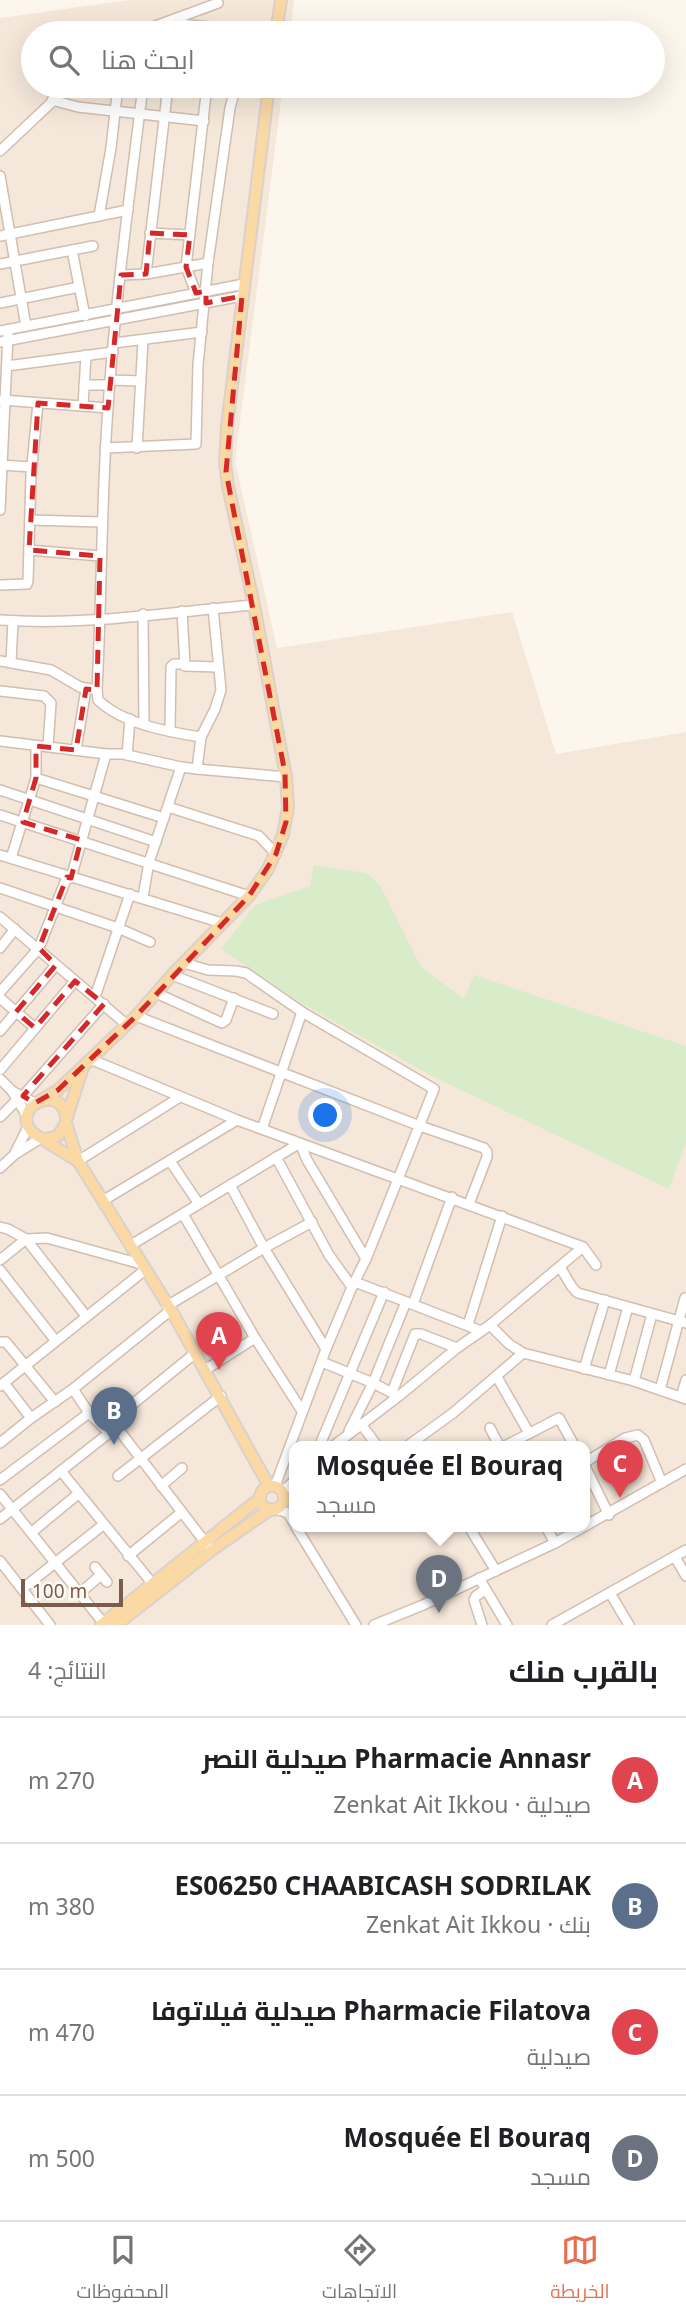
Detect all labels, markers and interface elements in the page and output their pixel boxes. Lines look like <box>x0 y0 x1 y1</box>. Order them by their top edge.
search box <box>21 21 665 98</box>
icon: search <box>45 41 83 79</box>
text: ابحث هنا <box>101 41 195 77</box>
your location <box>308 1098 342 1132</box>
pin: A <box>196 1312 242 1370</box>
pin: B <box>91 1387 137 1445</box>
pin: C <box>597 1440 643 1498</box>
popup <box>289 1441 590 1532</box>
text: Mosquée El Bouraq <box>316 1447 563 1483</box>
text: مسجد <box>316 1488 376 1520</box>
pin: D <box>416 1555 462 1613</box>
scale bar <box>21 1576 122 1608</box>
text: 100 m <box>32 1578 87 1604</box>
text: بالقرب منك <box>509 1650 658 1691</box>
text: النتائج: 4 <box>28 1654 107 1686</box>
text: Pharmacie Annasr صيدلية النصر <box>202 1740 591 1776</box>
text: 270 m <box>28 1764 95 1796</box>
text: A <box>627 1764 643 1796</box>
text: صيدلية · Zenkat Ait Ikkou <box>333 1788 591 1820</box>
text: ES06250 CHAABICASH SODRILAK <box>174 1867 591 1903</box>
text: 380 m <box>28 1890 95 1922</box>
text: B <box>627 1890 643 1922</box>
text: بنك · Zenkat Ait Ikkou <box>366 1908 591 1940</box>
text: Pharmacie Filatova صيدلية فيلاتوفا <box>151 1992 591 2028</box>
text: 470 m <box>28 2016 95 2048</box>
text: C <box>628 2016 642 2048</box>
text: صيدلية <box>527 2040 591 2072</box>
text: Mosquée El Bouraq <box>343 2119 591 2155</box>
text: 500 m <box>28 2142 95 2174</box>
text: D <box>627 2142 643 2174</box>
text: مسجد <box>530 2160 591 2192</box>
tab: المحفوظات <box>77 2231 169 2309</box>
tab: الاتجاهات <box>322 2231 397 2309</box>
tab: الخريطة <box>550 2231 610 2309</box>

